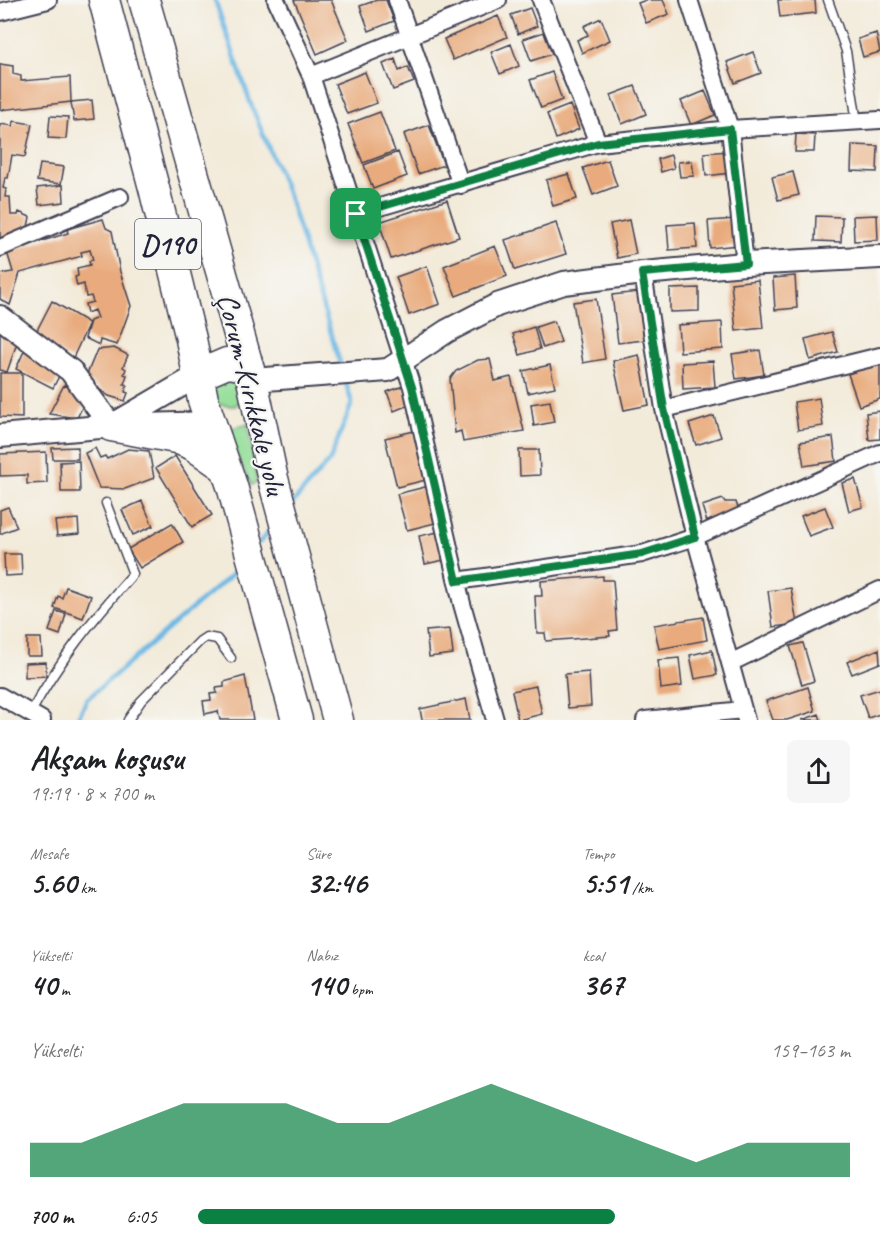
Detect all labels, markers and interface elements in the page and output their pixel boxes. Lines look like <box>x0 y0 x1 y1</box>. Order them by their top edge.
pin <box>330 188 381 239</box>
icon: arrive <box>339 197 372 230</box>
road number: D190 <box>135 219 201 269</box>
street label: Çorum-Kırıkkale yolu <box>209 289 296 500</box>
text: Akşam koşusu <box>30 737 183 779</box>
button: share <box>787 740 850 803</box>
text: 19:19 · 8 × 700 m <box>30 781 154 806</box>
text: Mesafe <box>30 844 68 864</box>
text: Süre <box>306 844 331 864</box>
text: Tempo <box>583 844 614 864</box>
text: 5.60 <box>30 864 77 902</box>
text: 32:46 <box>306 864 367 902</box>
text: 5:51 <box>583 864 628 902</box>
text: km <box>77 878 96 898</box>
text: /km <box>628 878 653 898</box>
text: Yükselti <box>30 946 71 966</box>
text: Nabız <box>306 946 338 966</box>
text: kcal <box>583 946 604 966</box>
text: 40 <box>30 966 57 1004</box>
text: 140 <box>306 966 347 1004</box>
text: 367 <box>583 966 624 1004</box>
text: m <box>57 980 70 1000</box>
text: bpm <box>347 980 373 1000</box>
text: Yükselti <box>30 1038 82 1063</box>
text: 159–163 m <box>771 1038 850 1063</box>
text: 700 m <box>30 1204 73 1229</box>
text: 6:05 <box>126 1204 157 1229</box>

